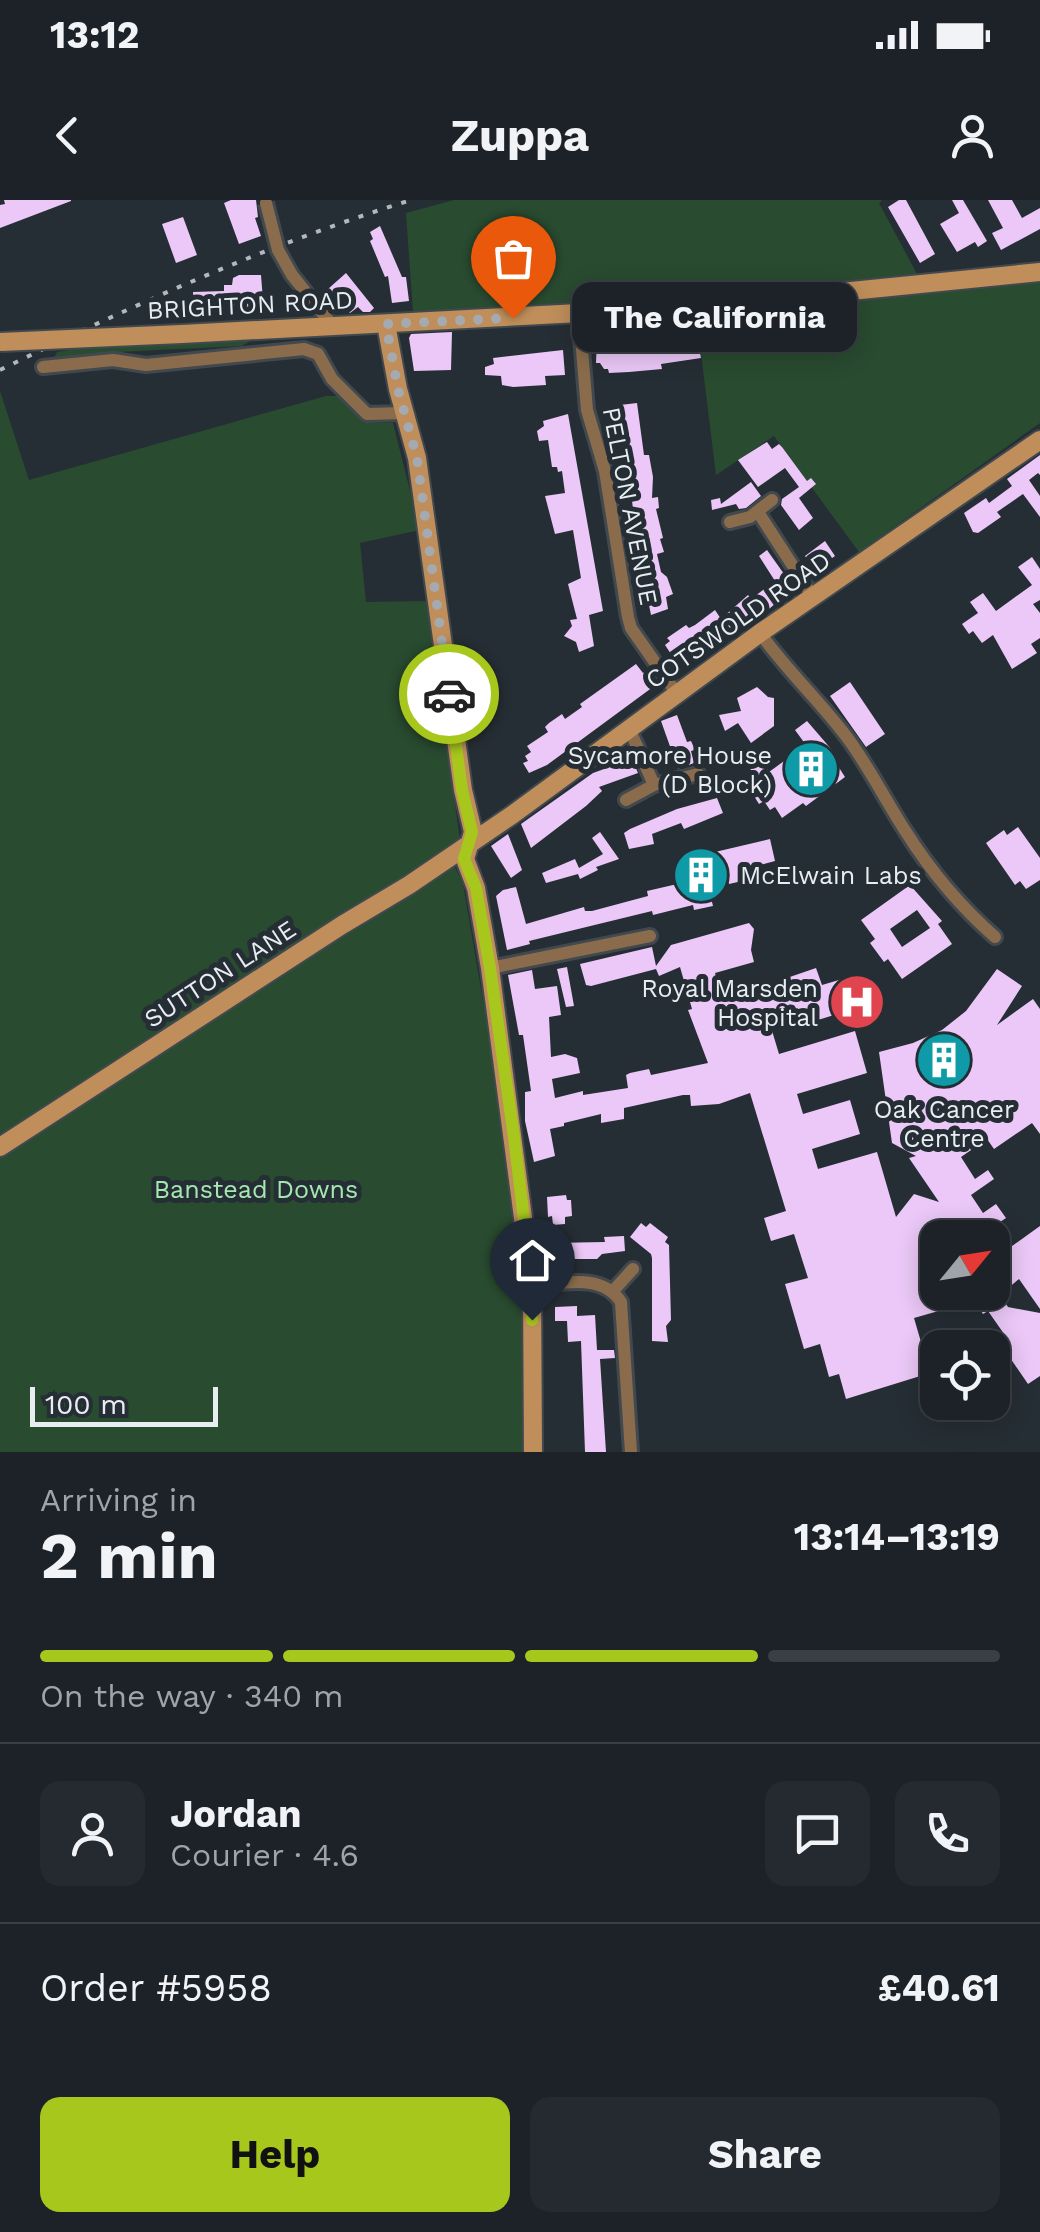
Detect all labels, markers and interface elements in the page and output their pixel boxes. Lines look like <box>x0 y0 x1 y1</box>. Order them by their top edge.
text: 13:12 <box>50 13 139 57</box>
icon: back <box>40 108 95 163</box>
icon: person <box>945 108 1000 163</box>
text: Zuppa <box>451 109 589 162</box>
pin <box>471 216 556 319</box>
icon: bag <box>486 231 541 286</box>
callout: The California <box>573 283 858 353</box>
street label: BRIGHTON ROAD <box>146 285 354 325</box>
text: The California <box>604 298 825 336</box>
street label: PELTON AVENUE <box>597 404 663 608</box>
street label: COTSWOLD ROAD <box>640 545 836 695</box>
courier <box>399 644 499 744</box>
icon: car <box>422 667 477 722</box>
building icon: Sycamore House (D Block) <box>781 739 841 799</box>
place label: Sycamore House (D Block) <box>568 741 772 799</box>
building icon: McElwain Labs <box>671 845 731 905</box>
place label: McElwain Labs <box>740 861 922 890</box>
street label: SUTTON LANE <box>139 914 301 1034</box>
hospital icon: Royal Marsden Hospital <box>827 972 887 1032</box>
place label: Royal Marsden Hospital <box>641 974 818 1032</box>
building icon: Oak Cancer Centre <box>914 1030 974 1090</box>
place label: Oak Cancer Centre <box>874 1095 1014 1153</box>
park label: Banstead Downs <box>154 1175 358 1204</box>
pin <box>490 1218 575 1321</box>
north arrow <box>920 1220 1010 1310</box>
map controls <box>920 1220 1010 1420</box>
icon: home <box>505 1233 560 1288</box>
button: locate <box>920 1330 1010 1420</box>
scale bar <box>30 1382 218 1426</box>
text: 100 m <box>45 1388 127 1421</box>
text: Arriving in <box>40 1481 197 1519</box>
text: 13:14–13:19 <box>794 1515 1000 1559</box>
text: 2 min <box>40 1518 218 1594</box>
text: On the way · 340 m <box>40 1677 344 1715</box>
button: person <box>40 1781 145 1886</box>
button: chat <box>765 1781 870 1886</box>
button: phone <box>895 1781 1000 1886</box>
text: Jordan <box>170 1792 302 1836</box>
text: Courier · 4.6 <box>170 1836 359 1874</box>
text: Order #5958 <box>40 1966 272 2010</box>
text: £40.61 <box>878 1966 1000 2010</box>
button: Help <box>40 2097 510 2212</box>
button: Share <box>530 2097 1000 2212</box>

